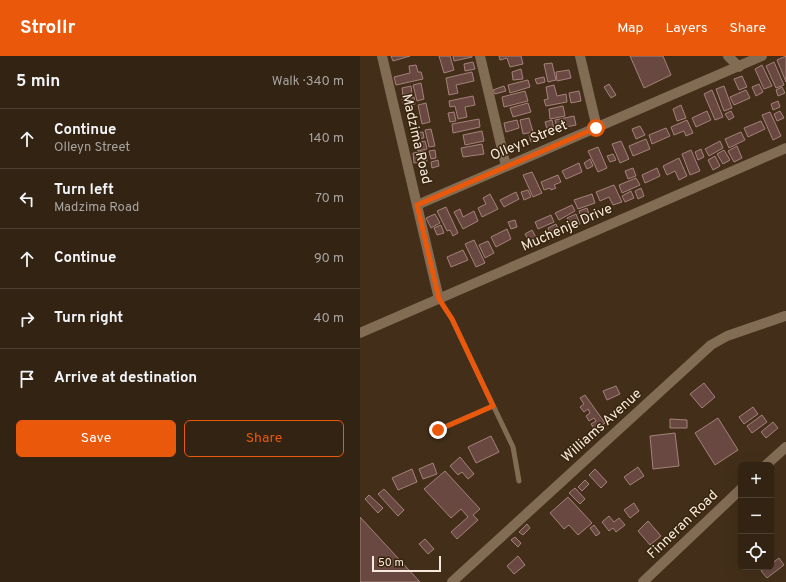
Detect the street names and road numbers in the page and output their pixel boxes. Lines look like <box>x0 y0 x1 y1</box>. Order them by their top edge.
street label: Madzima Road <box>397 92 435 186</box>
street label: Olleyn Street <box>488 117 570 165</box>
street label: Muchenje Drive <box>519 200 615 256</box>
street label: Williams Avenue <box>559 386 645 466</box>
street label: Finneran Road <box>644 487 722 563</box>

